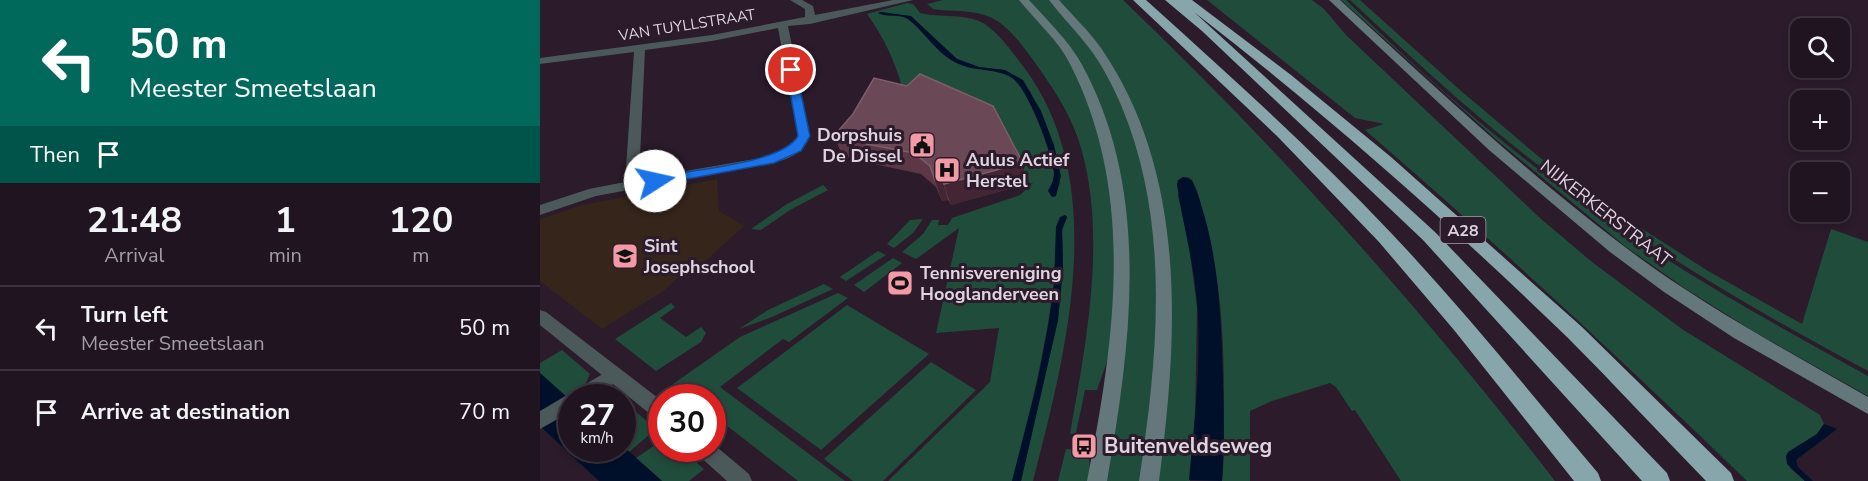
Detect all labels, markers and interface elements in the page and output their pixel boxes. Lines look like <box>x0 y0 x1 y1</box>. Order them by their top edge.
street label: VAN TUYLLSTRAAT <box>616 4 757 46</box>
text: 50 m <box>129 16 228 73</box>
map controls <box>1790 18 1850 222</box>
button: search <box>1790 18 1850 78</box>
icon: left <box>30 24 108 102</box>
pin <box>765 44 816 95</box>
icon: arrive <box>774 53 807 86</box>
text: Meester Smeetslaan <box>129 70 377 107</box>
button: + <box>1790 90 1850 150</box>
place label: Dorpshuis De Dissel <box>817 123 902 168</box>
public building icon: Dorpshuis De Dissel <box>907 130 937 160</box>
icon: arrive <box>92 138 125 171</box>
text: Then <box>30 140 80 170</box>
place label: Aulus Actief Herstel <box>966 148 1070 193</box>
position arrow <box>623 149 687 213</box>
street label: NIJKERKERSTRAAT <box>1535 154 1677 272</box>
hospital icon: Aulus Actief Herstel <box>932 155 962 185</box>
button: − <box>1790 162 1850 222</box>
text: 21:48 <box>87 196 182 245</box>
text: 1 <box>274 196 296 245</box>
text: 120 <box>388 196 453 245</box>
road number: A28 <box>1440 217 1486 243</box>
place label: Sint Josephschool <box>643 234 755 279</box>
school or university icon: Sint Josephschool <box>610 241 640 271</box>
text: Arrival <box>104 242 164 269</box>
text: min <box>269 242 302 269</box>
text: m <box>412 242 429 269</box>
place label: Tennisvereniging Hooglanderveen <box>920 261 1062 306</box>
sports icon: Tennisvereniging Hooglanderveen <box>885 268 915 298</box>
text: Turn left <box>81 300 168 330</box>
icon: left <box>30 312 63 345</box>
text: 50 m <box>459 313 510 343</box>
text: Meester Smeetslaan <box>81 330 265 357</box>
speed limit sign: 30 <box>648 384 726 462</box>
text: 27 <box>579 395 615 436</box>
icon: arrive <box>30 396 63 429</box>
text: Arrive at destination <box>81 397 290 427</box>
text: 70 m <box>459 397 510 427</box>
text: km/h <box>580 428 614 448</box>
bus stop icon: Buitenveldseweg <box>1069 431 1099 461</box>
place label: Buitenveldseweg <box>1104 432 1272 460</box>

